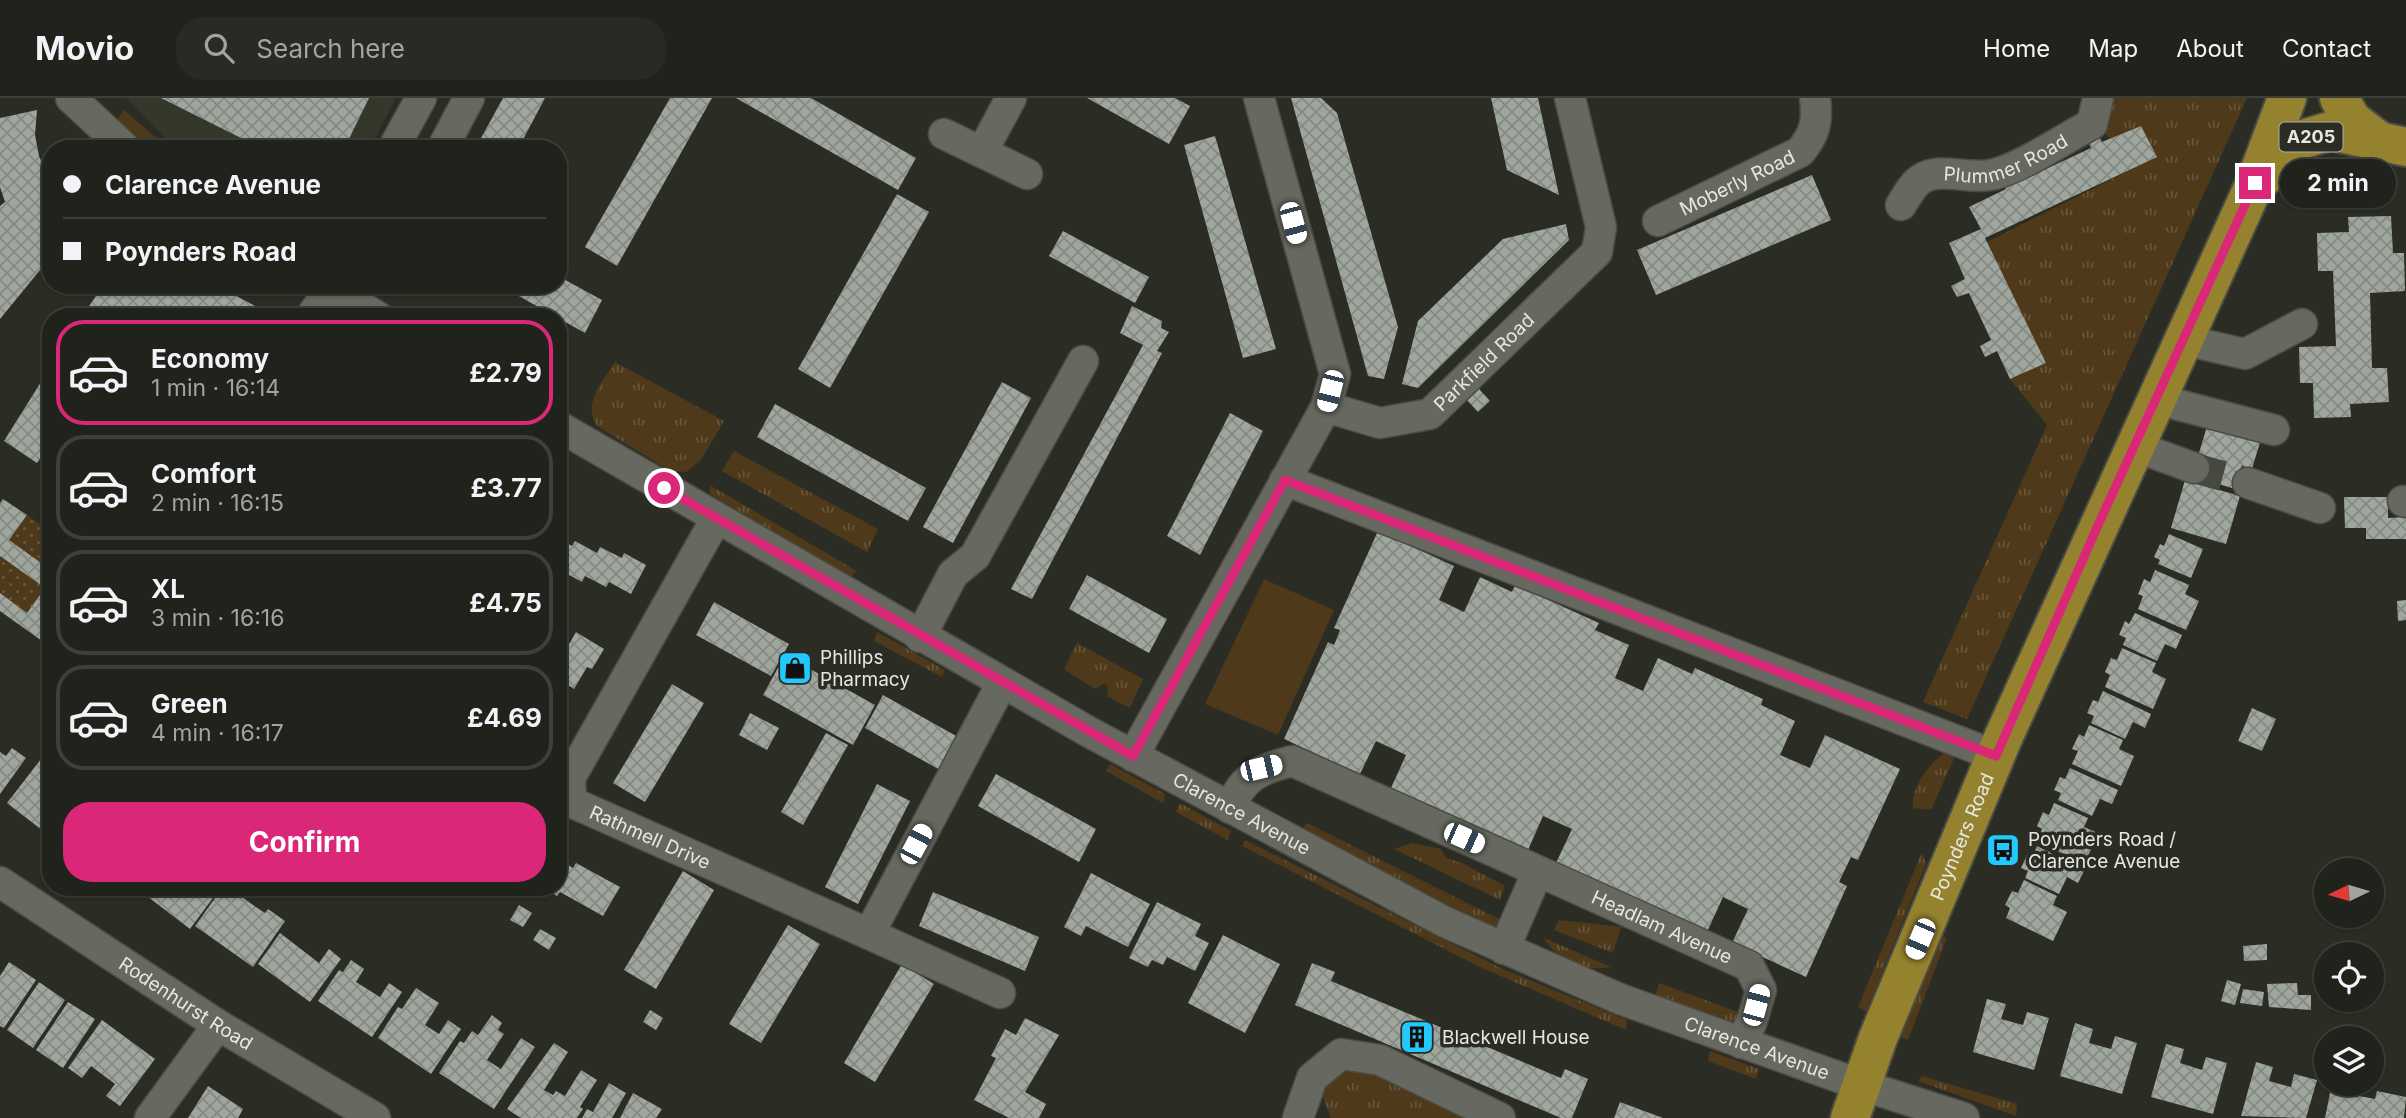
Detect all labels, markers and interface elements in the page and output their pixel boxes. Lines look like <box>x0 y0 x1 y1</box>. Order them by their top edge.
search box <box>176 17 666 80</box>
text: Movio <box>35 28 134 68</box>
icon: search <box>200 29 238 67</box>
text: Search here <box>256 33 405 64</box>
text: Home <box>1983 34 2050 63</box>
text: Map <box>2088 34 2138 63</box>
text: About <box>2176 34 2244 63</box>
text: Contact <box>2282 34 2371 63</box>
road number: A205 <box>2280 122 2342 152</box>
street label: Plummer Road <box>1943 129 2072 188</box>
street label: Moberly Road <box>1676 145 1799 221</box>
callout: 2 min <box>2280 158 2395 208</box>
route end <box>2239 167 2271 199</box>
text: Clarence Avenue <box>105 169 321 200</box>
text: 2 min <box>2307 169 2369 197</box>
car <box>1278 200 1309 246</box>
text: Poynders Road <box>105 236 297 267</box>
street label: Parkfield Road <box>1429 308 1539 416</box>
icon: car <box>67 341 130 404</box>
text: Economy <box>151 343 269 374</box>
text: £2.79 <box>469 357 542 388</box>
car <box>1315 368 1346 414</box>
text: 1 min · 16:14 <box>151 374 280 402</box>
icon: car <box>67 456 130 519</box>
text: Comfort <box>151 458 256 489</box>
text: £3.77 <box>470 472 542 503</box>
route start <box>648 472 680 504</box>
text: 2 min · 16:15 <box>151 489 284 517</box>
icon: car <box>67 571 130 634</box>
text: XL <box>151 573 185 604</box>
text: £4.75 <box>469 587 542 618</box>
text: 3 min · 16:16 <box>151 604 284 632</box>
place label: Phillips Pharmacy <box>820 646 910 691</box>
shop icon: Phillips Pharmacy <box>776 649 814 687</box>
icon: car <box>67 686 130 749</box>
text: Green <box>151 688 228 719</box>
text: £4.69 <box>467 702 542 733</box>
text: 4 min · 16:17 <box>151 719 284 747</box>
car <box>1239 753 1284 783</box>
street label: Clarence Avenue <box>1169 768 1314 860</box>
street label: Poynders Road <box>1926 770 1999 904</box>
street label: Rathmell Drive <box>586 801 714 874</box>
button: Confirm <box>63 802 546 882</box>
car <box>1441 820 1488 856</box>
car <box>897 821 936 867</box>
place label: Poynders Road / Clarence Avenue <box>2028 828 2180 873</box>
bus stop icon: Poynders Road / Clarence Avenue <box>1984 831 2022 869</box>
north arrow <box>2314 858 2384 928</box>
map controls <box>2314 858 2384 1096</box>
street label: Headlam Avenue <box>1588 886 1736 969</box>
car <box>1903 916 1938 962</box>
button: locate <box>2314 942 2384 1012</box>
street label: Rodenhurst Road <box>114 952 257 1055</box>
car <box>1741 982 1772 1028</box>
street label: Clarence Avenue <box>1681 1012 1832 1085</box>
building icon: Blackwell House <box>1398 1018 1436 1056</box>
place label: Blackwell House <box>1442 1026 1590 1049</box>
button: layers <box>2314 1026 2384 1096</box>

